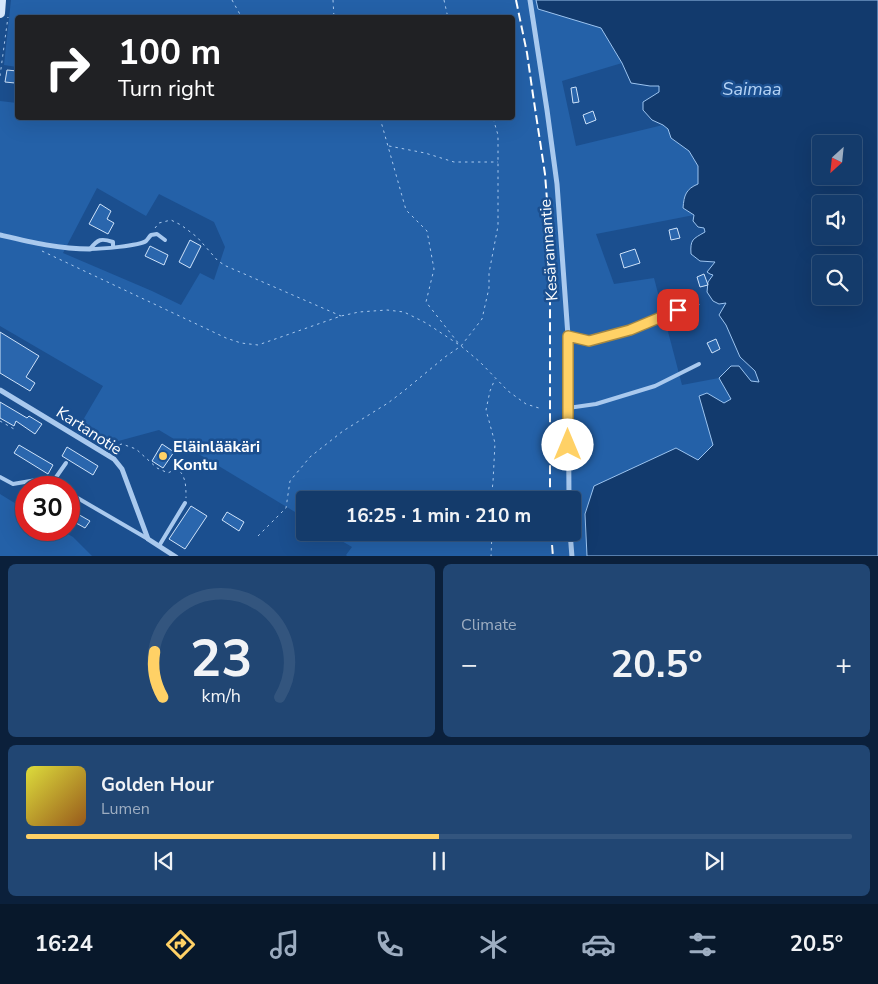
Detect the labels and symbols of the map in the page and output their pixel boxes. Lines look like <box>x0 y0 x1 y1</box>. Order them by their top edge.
water label: Saimaa <box>722 77 782 101</box>
north arrow <box>812 135 862 185</box>
street label: Kesärannantie <box>534 198 564 302</box>
pin <box>657 289 699 331</box>
street label: Kartanotie <box>52 401 126 461</box>
position arrow <box>541 418 593 470</box>
place label: Eläinlääkäri Kontu <box>173 436 260 476</box>
marker: Eläinlääkäri Kontu <box>157 450 169 462</box>
speed limit sign: 30 <box>15 476 80 541</box>

